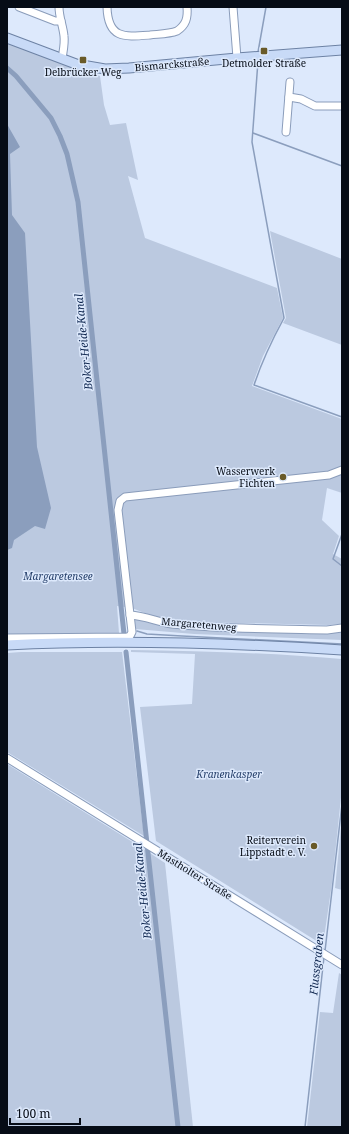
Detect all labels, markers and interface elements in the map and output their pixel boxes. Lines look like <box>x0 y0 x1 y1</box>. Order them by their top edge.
marker: Detmolder Straße <box>259 46 269 56</box>
street label: Bismarckstraße <box>134 54 210 74</box>
marker: Delbrücker Weg <box>78 55 88 65</box>
place label: Detmolder Straße <box>222 56 306 70</box>
place label: Delbrücker Weg <box>45 65 122 79</box>
water label: Boker-Heide-Kanal <box>70 293 96 392</box>
place label: Wasserwerk Fichten <box>216 464 276 490</box>
marker: Wasserwerk Fichten <box>278 472 288 482</box>
park label: Margaretensee <box>22 569 93 583</box>
street label: Margaretenweg <box>161 614 238 634</box>
park label: Kranenkasper <box>195 767 262 781</box>
place label: Reiterverein Lippstadt e. V. <box>240 833 307 859</box>
marker: Reiterverein Lippstadt e. V. <box>309 841 319 851</box>
water label: Boker-Heide-Kanal <box>129 842 155 941</box>
street label: Mastholter Straße <box>155 845 235 903</box>
water label: Flussgraben <box>305 932 327 997</box>
scale bar <box>10 1100 80 1126</box>
text: 100 m <box>16 1105 51 1122</box>

